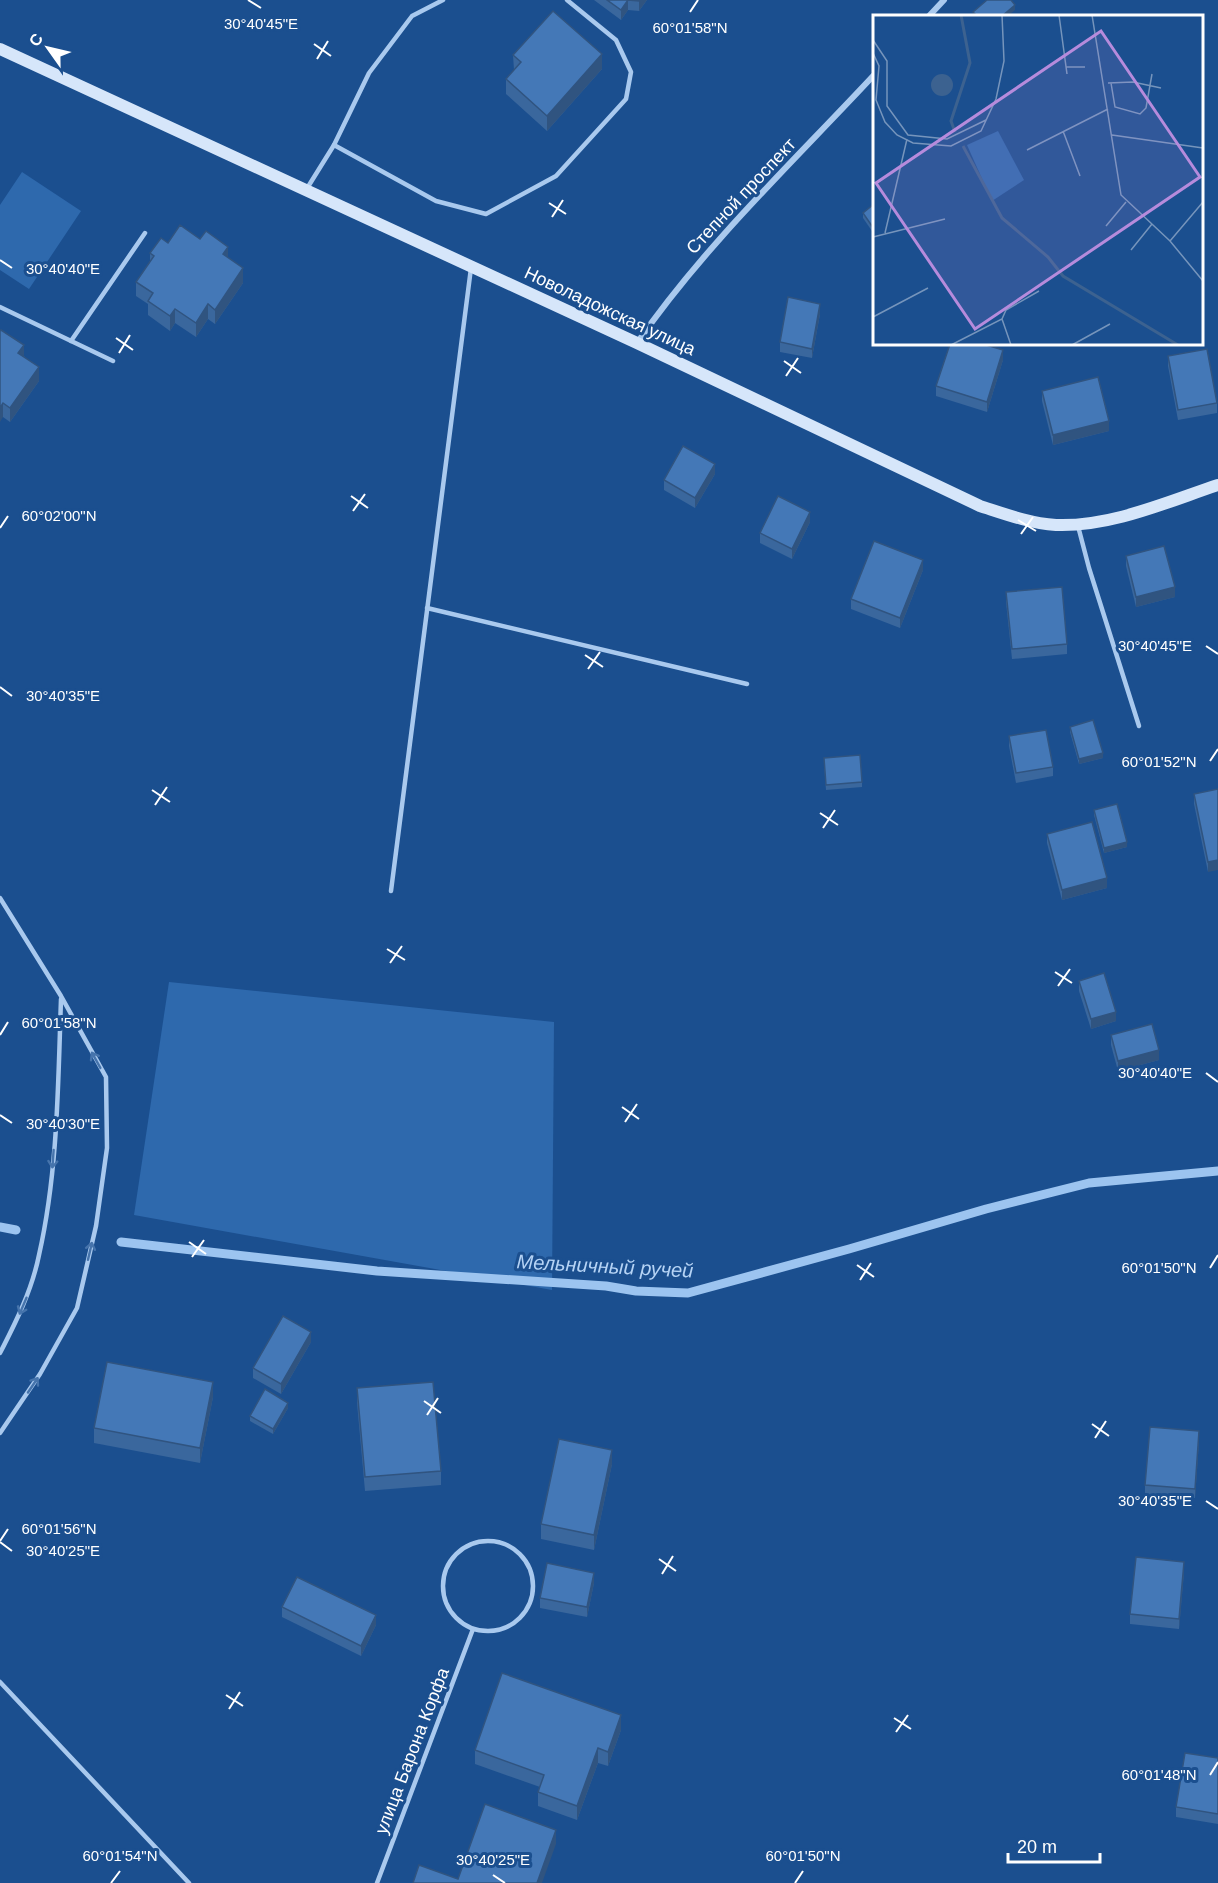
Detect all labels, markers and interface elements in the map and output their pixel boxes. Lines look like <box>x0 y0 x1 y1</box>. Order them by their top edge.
text: 30°40'45"E <box>224 15 298 32</box>
inset map <box>873 15 1203 345</box>
north arrow <box>18 18 78 78</box>
text: 60°01'58"N <box>652 19 728 36</box>
text: С <box>26 30 47 49</box>
street label: Степной проспект <box>682 134 800 258</box>
text: 30°40'40"E <box>26 260 100 277</box>
street label: Новоладожская улица <box>521 263 700 360</box>
text: 60°02'00"N <box>21 507 97 524</box>
text: 30°40'45"E <box>1118 637 1192 654</box>
text: 30°40'35"E <box>26 687 100 704</box>
text: 60°01'52"N <box>1121 753 1197 770</box>
text: 60°01'58"N <box>21 1014 97 1031</box>
one-way arrow <box>90 1052 102 1069</box>
text: 30°40'40"E <box>1118 1064 1192 1081</box>
text: 30°40'30"E <box>26 1115 100 1132</box>
one-way arrow <box>47 1149 58 1169</box>
one-way arrow <box>85 1242 97 1261</box>
water label: Мельничный ручей <box>516 1250 694 1282</box>
text: 60°01'50"N <box>1121 1259 1197 1276</box>
one-way arrow <box>16 1297 27 1315</box>
one-way arrow <box>27 1378 39 1394</box>
text: 30°40'35"E <box>1118 1492 1192 1509</box>
text: 60°01'56"N <box>21 1520 97 1537</box>
text: 30°40'25"E <box>26 1542 100 1559</box>
street label: улица Барона Корфа <box>371 1664 453 1837</box>
text: 60°01'48"N <box>1121 1766 1197 1783</box>
scale bar <box>1008 1826 1100 1864</box>
text: 20 m <box>1017 1837 1057 1857</box>
text: 60°01'54"N <box>82 1847 158 1864</box>
text: 60°01'50"N <box>765 1847 841 1864</box>
text: 30°40'25"E <box>456 1851 530 1868</box>

